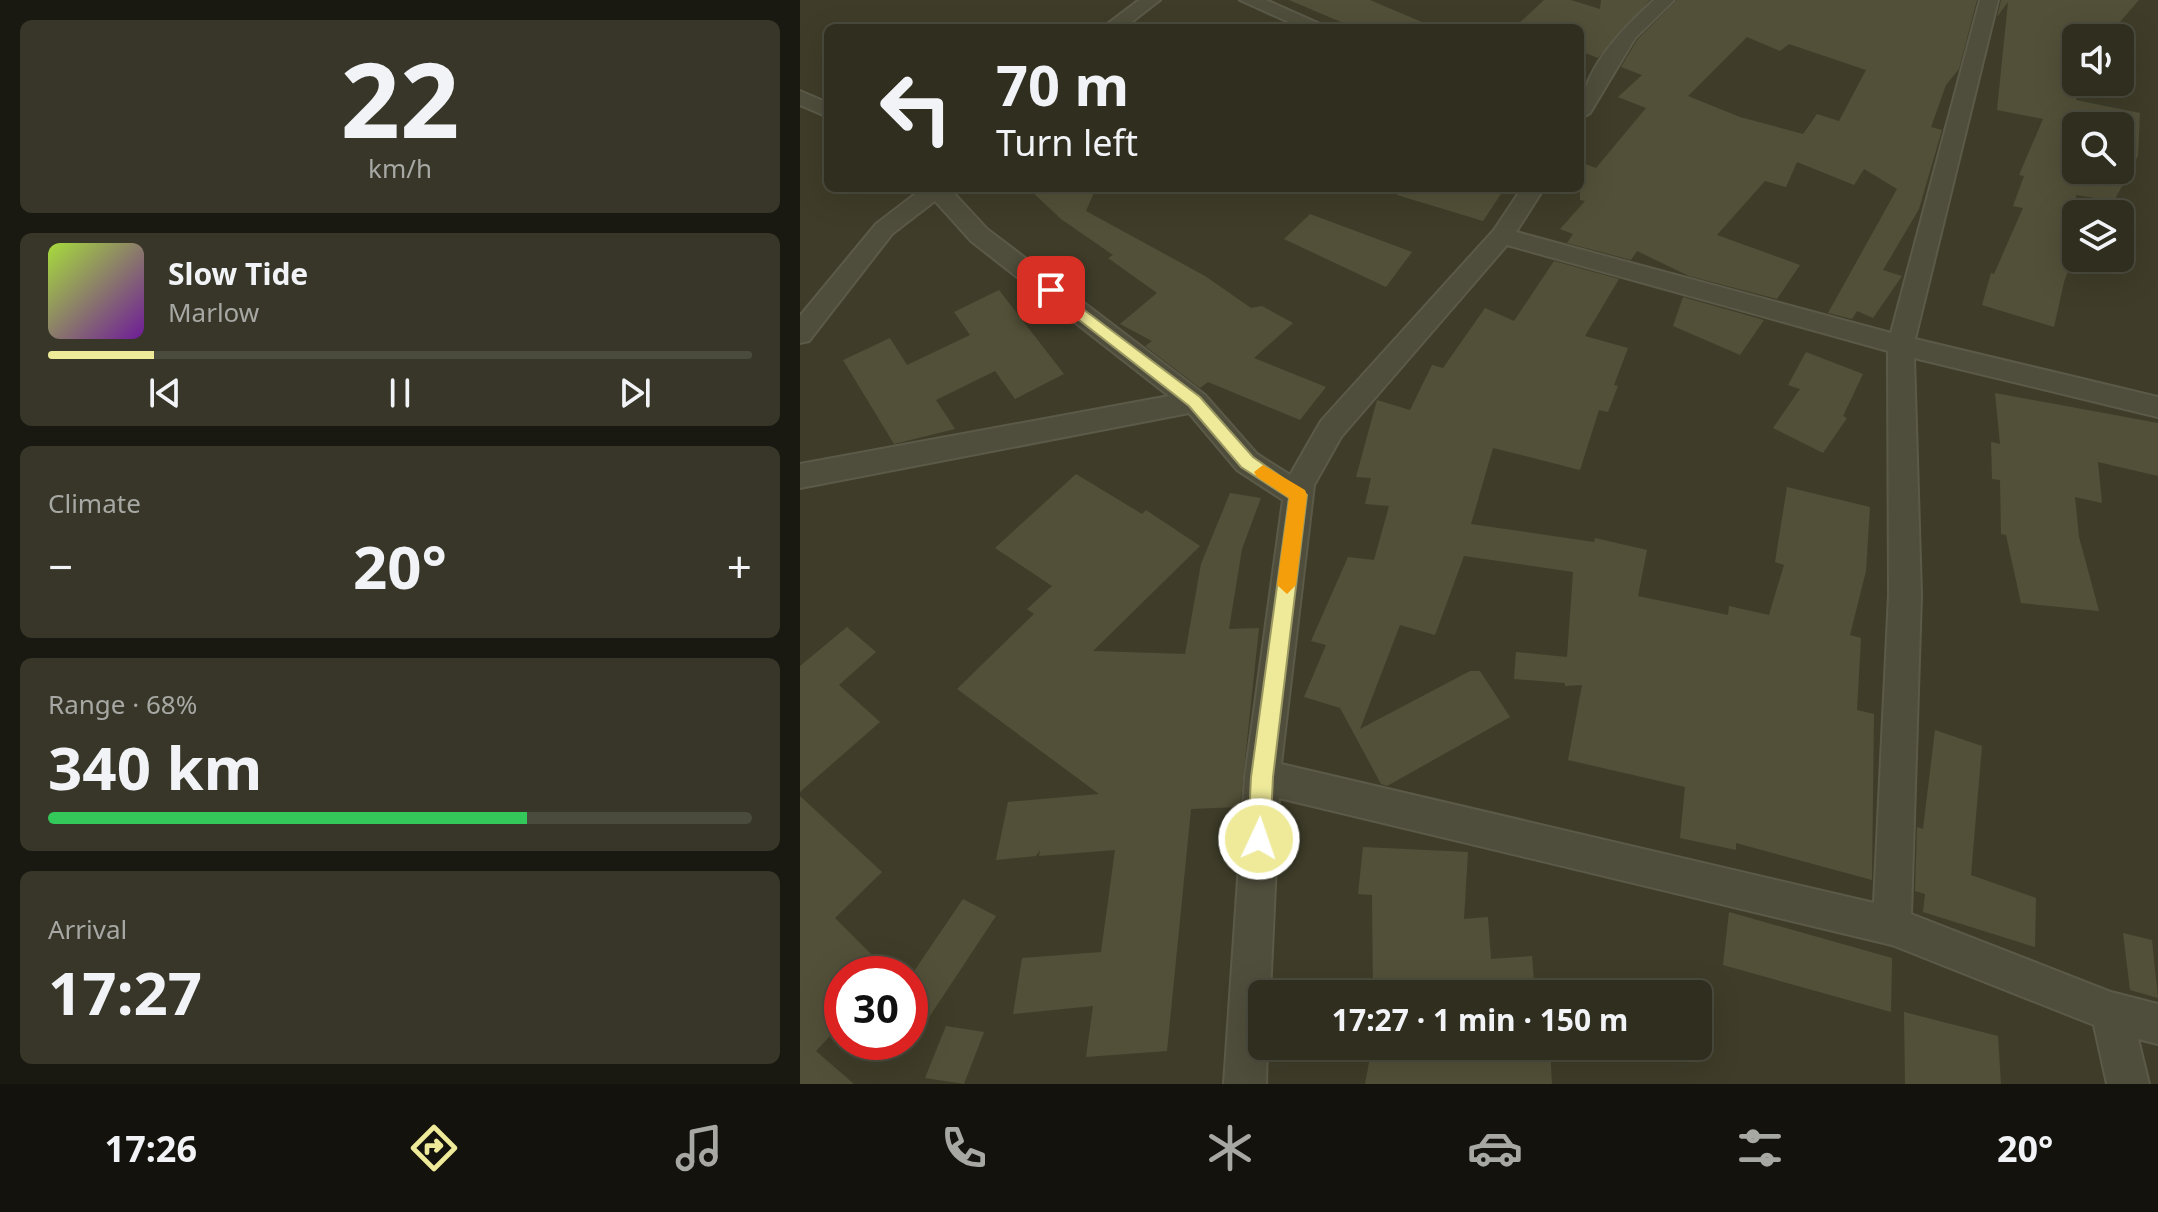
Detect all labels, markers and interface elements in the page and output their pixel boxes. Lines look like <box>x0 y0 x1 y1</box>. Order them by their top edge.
map controls <box>2062 24 2134 272</box>
button: sound <box>2062 24 2134 96</box>
text: 22 <box>341 27 459 168</box>
text: 70 m <box>996 46 1129 122</box>
icon: left <box>864 56 968 160</box>
button: search <box>2062 112 2134 184</box>
text: Turn left <box>996 118 1138 167</box>
text: km/h <box>368 150 432 186</box>
button: layers <box>2062 200 2134 272</box>
text: Slow Tide <box>168 253 308 294</box>
pin <box>1017 256 1085 324</box>
icon: arrive <box>1029 268 1073 312</box>
text: Marlow <box>168 294 259 330</box>
icon: previous <box>143 371 187 415</box>
icon: pause <box>378 371 422 415</box>
icon: next <box>613 371 657 415</box>
text: Climate <box>48 485 141 521</box>
text: 20° <box>353 525 447 607</box>
text: − <box>48 536 73 596</box>
text: + <box>727 536 752 596</box>
text: Range · 68% <box>48 686 197 722</box>
text: 340 km <box>48 726 262 808</box>
position arrow <box>1217 797 1301 881</box>
text: Arrival <box>48 911 127 947</box>
text: 17:27 <box>48 951 202 1033</box>
speed limit sign: 30 <box>824 956 928 1060</box>
text: 17:27 · 1 min · 150 m <box>1332 999 1628 1040</box>
icon: directions <box>406 1120 462 1176</box>
icon: music <box>671 1120 727 1176</box>
icon: phone <box>936 1120 992 1176</box>
icon: climate <box>1202 1120 1258 1176</box>
icon: car <box>1467 1120 1523 1176</box>
icon: filters <box>1732 1120 1788 1176</box>
text: 17:26 <box>105 1124 197 1173</box>
text: 20° <box>1997 1124 2053 1173</box>

